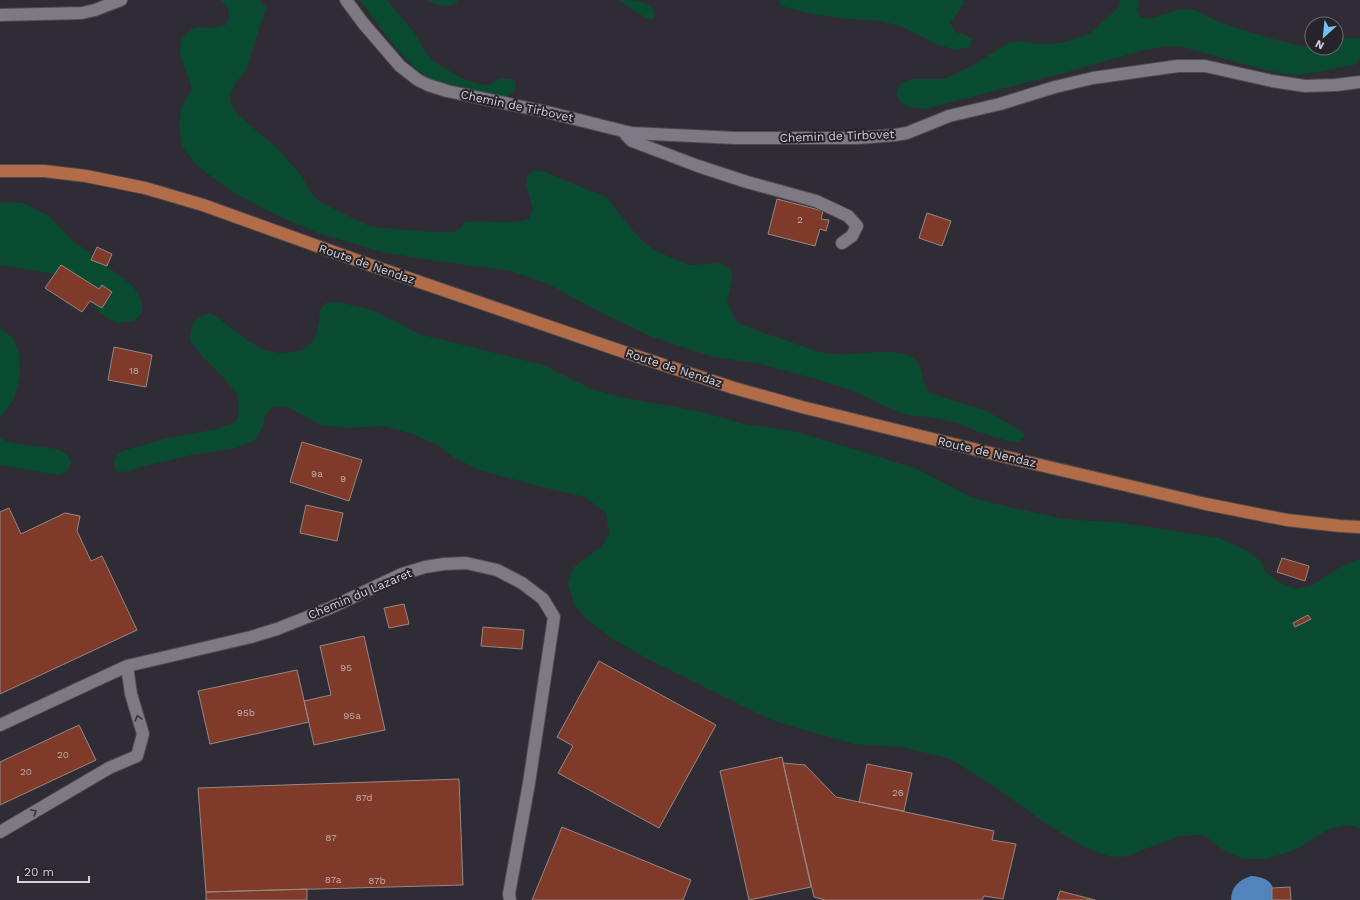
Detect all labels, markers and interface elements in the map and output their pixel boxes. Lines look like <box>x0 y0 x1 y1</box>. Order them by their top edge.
north arrow <box>1304 16 1344 56</box>
text: N <box>1313 37 1326 52</box>
street label: Chemin de Tirbovet <box>459 87 575 125</box>
street label: Chemin de Tirbovet <box>779 127 895 145</box>
house number: 2 <box>797 214 803 225</box>
street label: Route de Nendaz <box>317 241 417 287</box>
street label: Route de Nendaz <box>624 346 724 390</box>
house number: 18 <box>129 365 139 376</box>
street label: Route de Nendaz <box>936 434 1038 470</box>
house number: 9a <box>311 468 323 479</box>
house number: 9 <box>340 473 346 484</box>
street label: Chemin du Lazaret <box>306 566 414 622</box>
house number: 95 <box>340 662 352 673</box>
house number: 95b <box>237 707 255 718</box>
house number: 95a <box>343 710 361 721</box>
one-way arrow <box>134 715 143 722</box>
house number: 20 <box>57 749 69 760</box>
house number: 20 <box>20 766 32 777</box>
house number: 26 <box>892 787 904 798</box>
house number: 87d <box>355 792 373 803</box>
one-way arrow <box>30 809 37 816</box>
house number: 87 <box>325 832 337 843</box>
scale bar <box>18 858 89 884</box>
text: 20 m <box>24 865 54 879</box>
house number: 87a <box>325 874 342 885</box>
house number: 87b <box>368 875 386 886</box>

